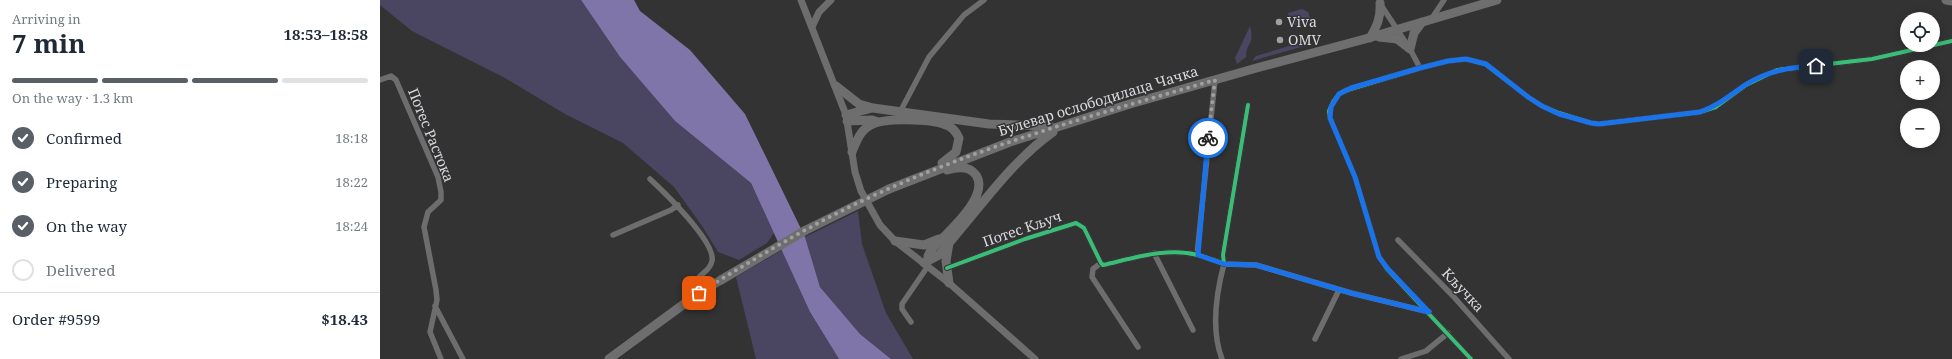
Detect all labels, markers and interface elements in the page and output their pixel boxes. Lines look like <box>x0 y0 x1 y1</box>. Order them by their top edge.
text: Arriving in <box>12 10 81 28</box>
place label: Viva <box>1287 12 1317 31</box>
map controls <box>1900 12 1940 148</box>
button: locate <box>1900 12 1940 52</box>
marker: Viva <box>1274 17 1284 27</box>
text: 18:53–18:58 <box>284 24 368 44</box>
text: 7 min <box>12 25 86 61</box>
place label: OMV <box>1288 30 1322 49</box>
marker: OMV <box>1275 35 1285 45</box>
pin <box>1799 49 1833 83</box>
icon: home <box>1805 55 1827 77</box>
button: + <box>1900 60 1940 100</box>
street label: Булевар ослободилаца Чачка <box>996 61 1200 140</box>
street label: Потес Растока <box>404 85 459 185</box>
text: On the way · 1.3 km <box>12 89 133 107</box>
button: − <box>1900 108 1940 148</box>
courier <box>1188 118 1228 158</box>
icon: check <box>12 127 34 149</box>
icon: bike <box>1197 127 1219 149</box>
text: Confirmed <box>46 128 122 148</box>
text: 18:18 <box>335 129 368 147</box>
icon: check <box>12 171 34 193</box>
text: Preparing <box>46 172 117 192</box>
text: 18:22 <box>335 173 368 191</box>
street label: Потес Кључ <box>980 206 1064 251</box>
icon: check <box>12 215 34 237</box>
text: On the way <box>46 216 127 236</box>
text: 18:24 <box>335 217 368 235</box>
text: Delivered <box>46 260 115 280</box>
street label: Кључка <box>1438 263 1489 316</box>
pin <box>682 276 716 310</box>
icon: bag <box>688 282 710 304</box>
text: Order #9599 <box>12 309 100 329</box>
text: $18.43 <box>321 309 368 329</box>

